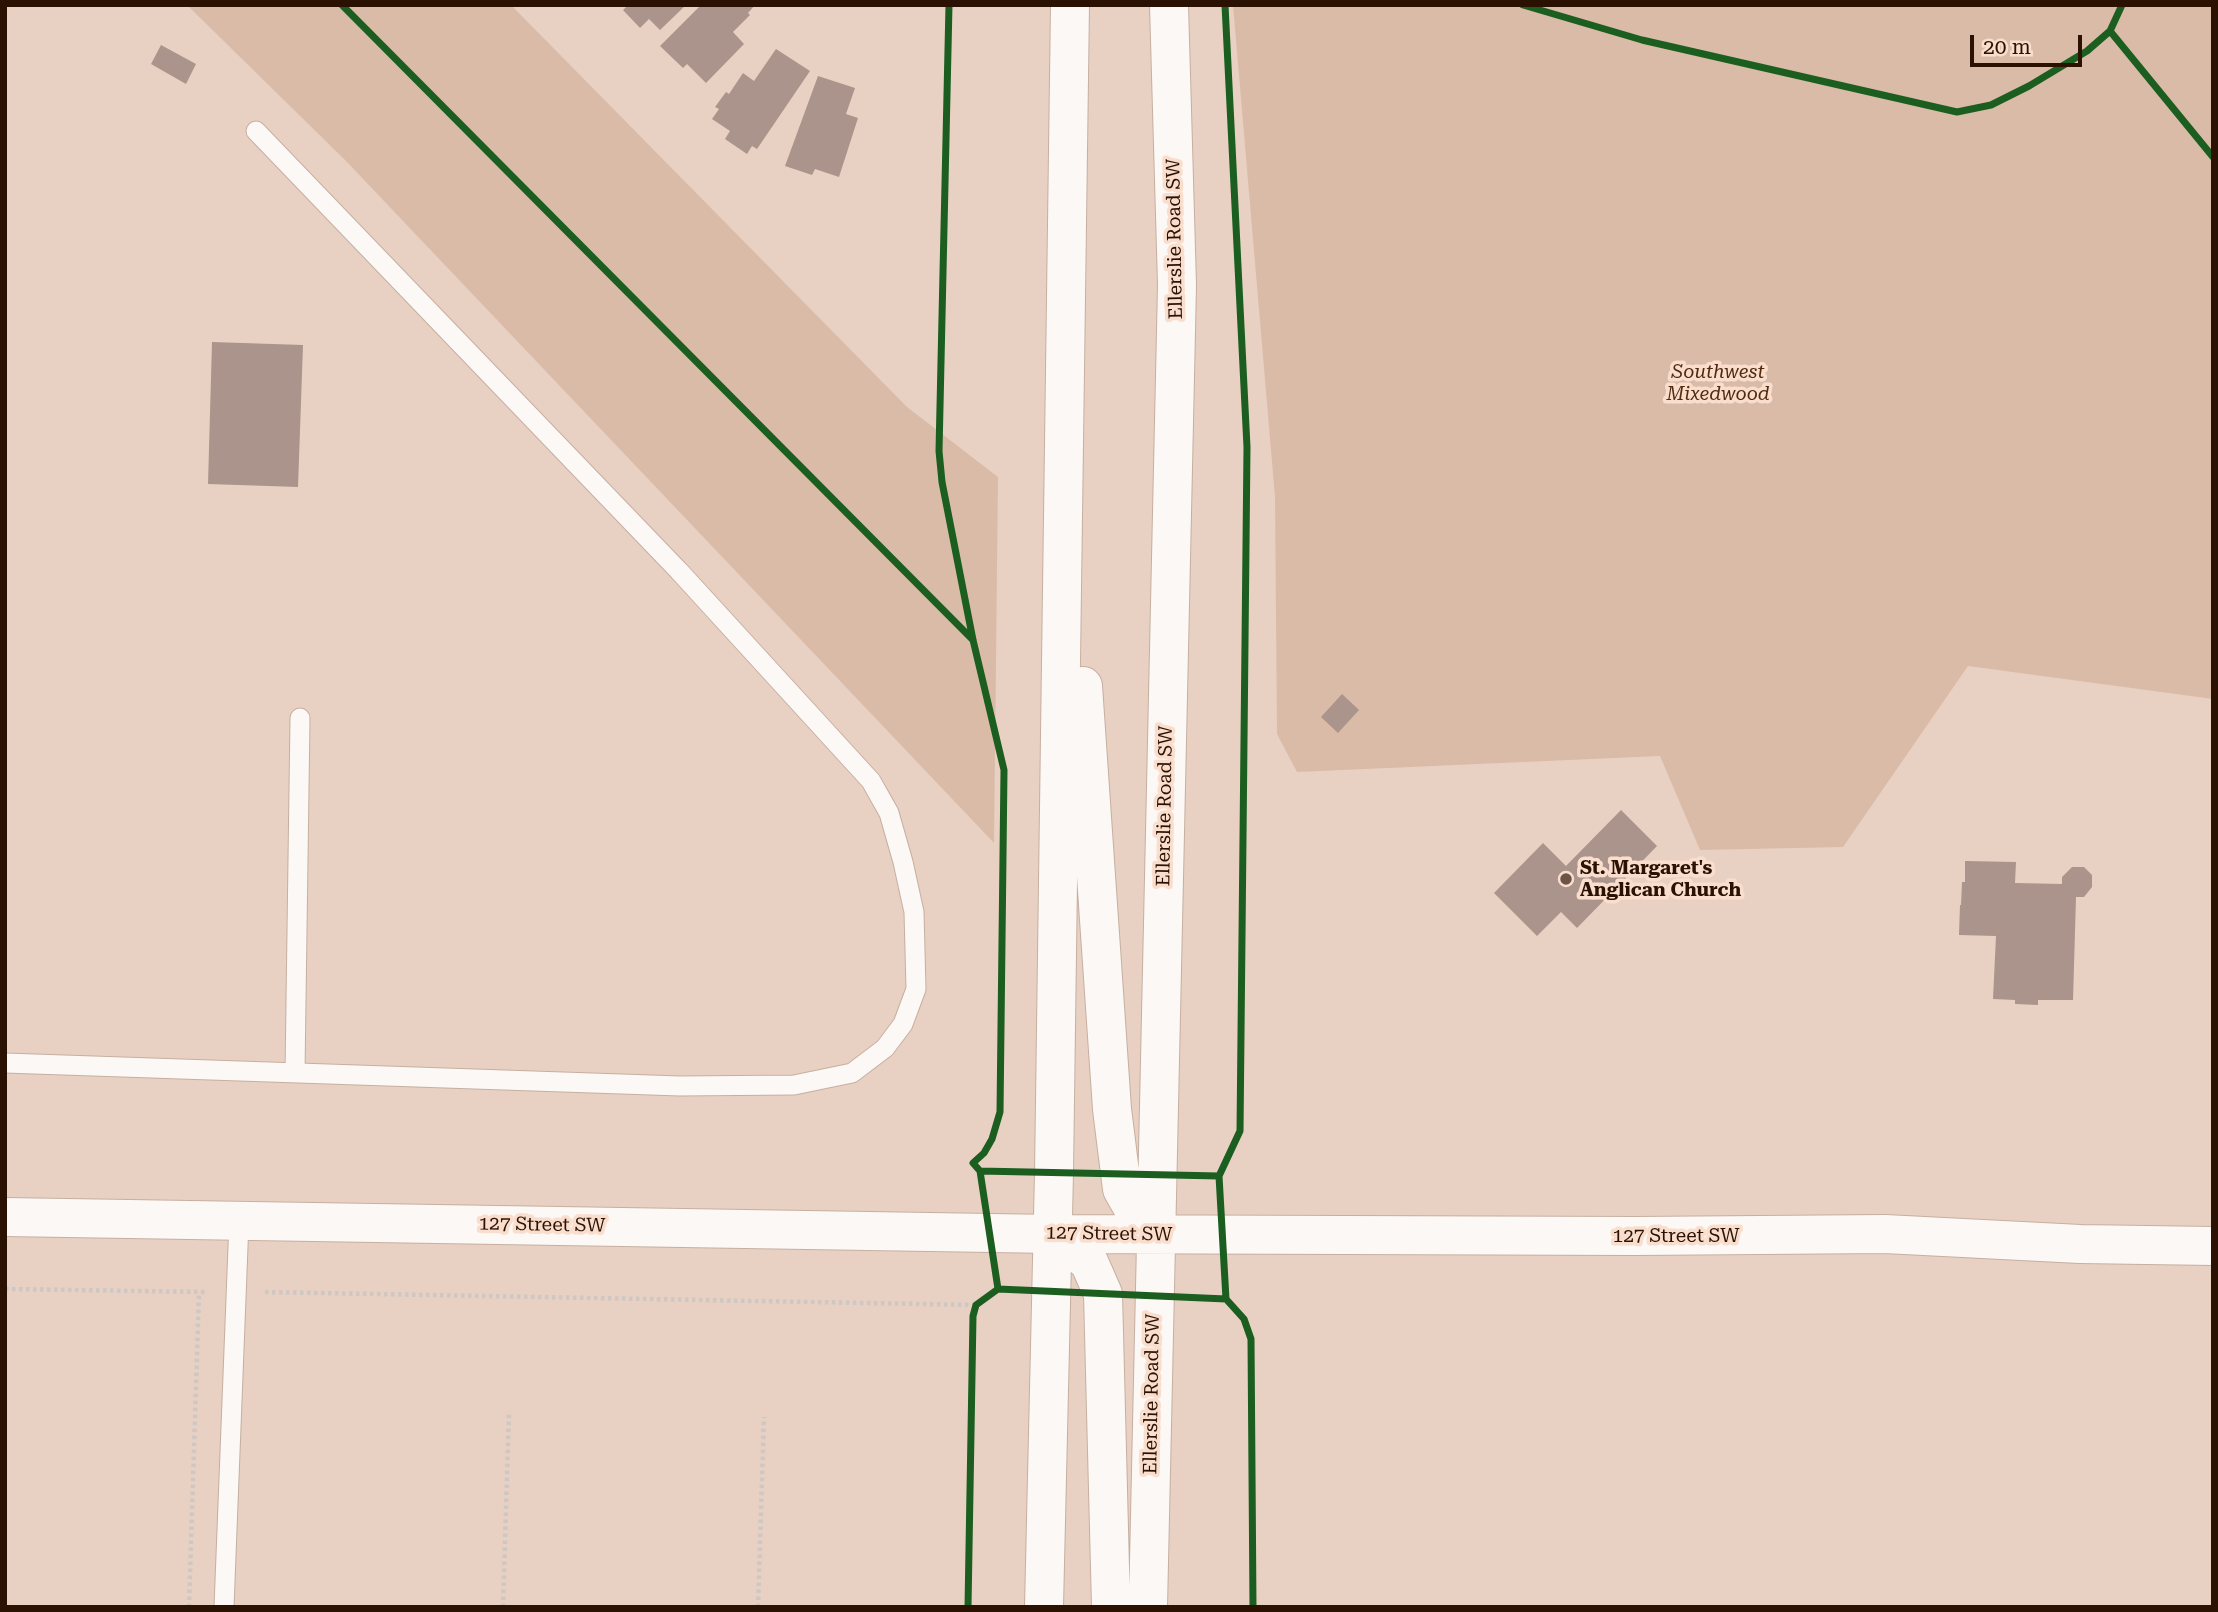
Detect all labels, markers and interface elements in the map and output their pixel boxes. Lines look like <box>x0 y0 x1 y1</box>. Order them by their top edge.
scale bar <box>1973 21 2085 65</box>
text: 20 m <box>1983 35 2031 59</box>
street label: Ellerslie Road SW <box>1162 158 1188 320</box>
park label: Southwest Mixedwood <box>1666 361 1770 405</box>
street label: Ellerslie Road SW <box>1152 725 1178 887</box>
place label: St. Margaret's Anglican Church <box>1580 857 1741 901</box>
marker: St. Margaret's Anglican Church <box>1558 871 1574 887</box>
street label: 127 Street SW <box>478 1212 606 1238</box>
street label: 127 Street SW <box>1045 1221 1173 1247</box>
street label: 127 Street SW <box>1613 1225 1739 1247</box>
street label: Ellerslie Road SW <box>1139 1313 1165 1475</box>

